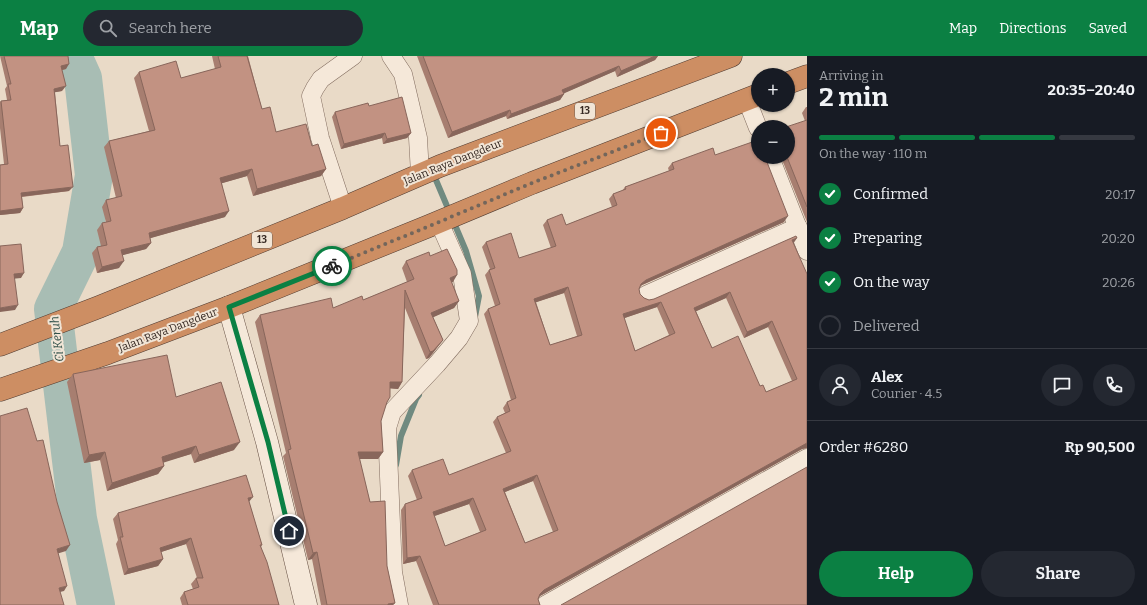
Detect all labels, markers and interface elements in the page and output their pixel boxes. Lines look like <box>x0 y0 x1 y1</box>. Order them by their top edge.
search box <box>83 10 363 46</box>
text: Map <box>20 17 59 40</box>
icon: search <box>97 17 119 39</box>
text: Search here <box>129 19 212 37</box>
text: Map <box>949 20 977 37</box>
text: Directions <box>999 20 1067 37</box>
text: Saved <box>1089 20 1127 37</box>
map controls <box>751 68 795 164</box>
button: + <box>751 68 795 112</box>
text: Arriving in <box>819 68 884 83</box>
text: 20:35–20:40 <box>1048 81 1135 99</box>
text: 2 min <box>819 82 888 113</box>
road number: 13 <box>575 103 595 119</box>
pin <box>644 116 678 150</box>
button: − <box>751 120 795 164</box>
icon: bag <box>650 122 672 144</box>
street label: Jalan Raya Dangdeur <box>401 136 504 188</box>
text: On the way · 110 m <box>819 146 927 161</box>
icon: check <box>819 183 841 205</box>
text: Confirmed <box>853 185 928 203</box>
text: 20:17 <box>1105 187 1135 202</box>
icon: check <box>819 227 841 249</box>
text: Preparing <box>853 229 922 247</box>
text: 20:20 <box>1101 231 1135 246</box>
road number: 13 <box>252 232 272 248</box>
courier <box>312 246 352 286</box>
icon: bike <box>321 255 343 277</box>
icon: check <box>819 271 841 293</box>
text: On the way <box>853 273 930 291</box>
text: 20:26 <box>1102 275 1135 290</box>
street label: Jalan Raya Dangdeur <box>116 305 219 355</box>
water label: Ci Keruh <box>47 315 67 363</box>
text: Delivered <box>853 317 920 335</box>
button: person <box>819 364 861 406</box>
button: chat <box>1041 364 1083 406</box>
button: phone <box>1093 364 1135 406</box>
text: Alex <box>871 368 903 386</box>
text: Courier · 4.5 <box>871 386 942 401</box>
text: Order #6280 <box>819 438 908 456</box>
text: Rp 90,500 <box>1065 438 1135 456</box>
pin <box>272 514 306 548</box>
icon: home <box>278 520 300 542</box>
button: Help <box>819 551 973 597</box>
button: Share <box>981 551 1135 597</box>

